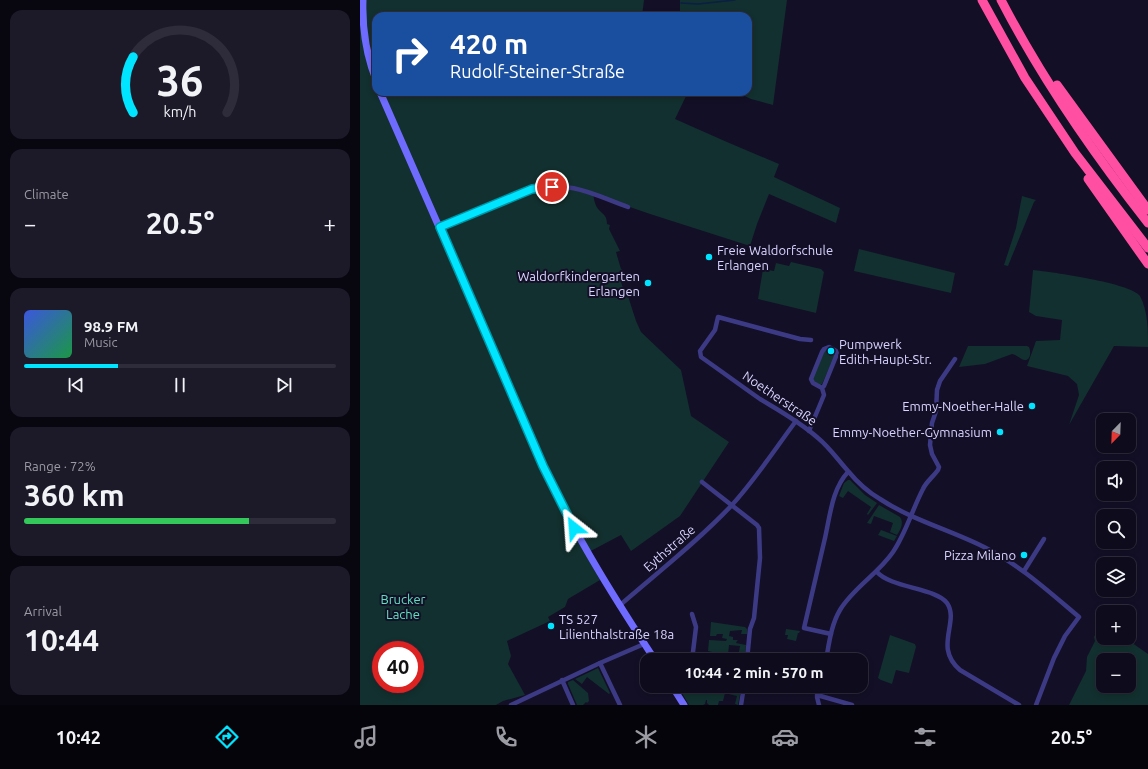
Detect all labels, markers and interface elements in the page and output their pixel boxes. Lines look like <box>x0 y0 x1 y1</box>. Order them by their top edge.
icon: right <box>384 28 436 80</box>
text: 420 m <box>450 28 528 59</box>
text: 36 <box>157 56 203 103</box>
text: Rudolf-Steiner-Straße <box>450 61 625 81</box>
text: km/h <box>164 103 196 119</box>
pin <box>535 170 569 204</box>
icon: arrive <box>541 176 563 198</box>
text: Climate <box>24 187 69 201</box>
text: 20.5° <box>146 206 214 240</box>
text: − <box>24 211 36 236</box>
text: + <box>324 211 336 236</box>
place label: Freie Waldorfschule Erlangen <box>717 243 833 272</box>
marker: Freie Waldorfschule Erlangen <box>704 252 714 262</box>
place label: Waldorfkindergarten Erlangen <box>517 269 640 298</box>
marker: Waldorfkindergarten Erlangen <box>643 278 653 288</box>
text: 98.9 FM <box>84 318 138 335</box>
text: Music <box>84 335 118 349</box>
place label: Pumpwerk Edith-Haupt-Str. <box>839 337 932 366</box>
marker: Pumpwerk Edith-Haupt-Str. <box>826 346 836 356</box>
street label: Noetherstraße <box>740 368 820 428</box>
icon: previous <box>65 374 87 396</box>
icon: pause <box>169 374 191 396</box>
icon: next <box>273 374 295 396</box>
place label: Emmy-Noether-Halle <box>902 399 1024 413</box>
marker: Emmy-Noether-Halle <box>1027 401 1037 411</box>
north arrow <box>1096 413 1136 453</box>
map controls <box>1096 413 1136 693</box>
place label: Emmy-Noether-Gymnasium <box>832 425 992 439</box>
marker: Emmy-Noether-Gymnasium <box>995 427 1005 437</box>
text: Range · 72% <box>24 459 96 473</box>
button: sound <box>1096 461 1136 501</box>
text: 360 km <box>24 478 125 512</box>
position arrow <box>553 507 595 549</box>
button: search <box>1096 509 1136 549</box>
street label: Eythstraße <box>641 522 697 574</box>
place label: Pizza Milano <box>944 548 1016 562</box>
marker: Pizza Milano <box>1019 550 1029 560</box>
button: layers <box>1096 557 1136 597</box>
park label: Brucker Lache <box>380 592 426 621</box>
text: Arrival <box>24 604 62 618</box>
button: + <box>1096 605 1136 645</box>
place label: TS 527 Lilienthalstraße 18a <box>559 612 674 641</box>
marker: TS 527 Lilienthalstraße 18a <box>546 621 556 631</box>
text: 10:44 <box>24 623 99 657</box>
speed limit sign: 40 <box>372 641 424 693</box>
button: − <box>1096 653 1136 693</box>
text: 10:44 · 2 min · 570 m <box>685 664 823 681</box>
icon: directions <box>213 723 241 751</box>
icon: music <box>352 723 380 751</box>
icon: phone <box>492 723 520 751</box>
icon: climate <box>632 723 660 751</box>
icon: car <box>771 723 799 751</box>
icon: filters <box>911 723 939 751</box>
text: 10:42 <box>56 727 101 747</box>
text: 20.5° <box>1051 727 1092 747</box>

